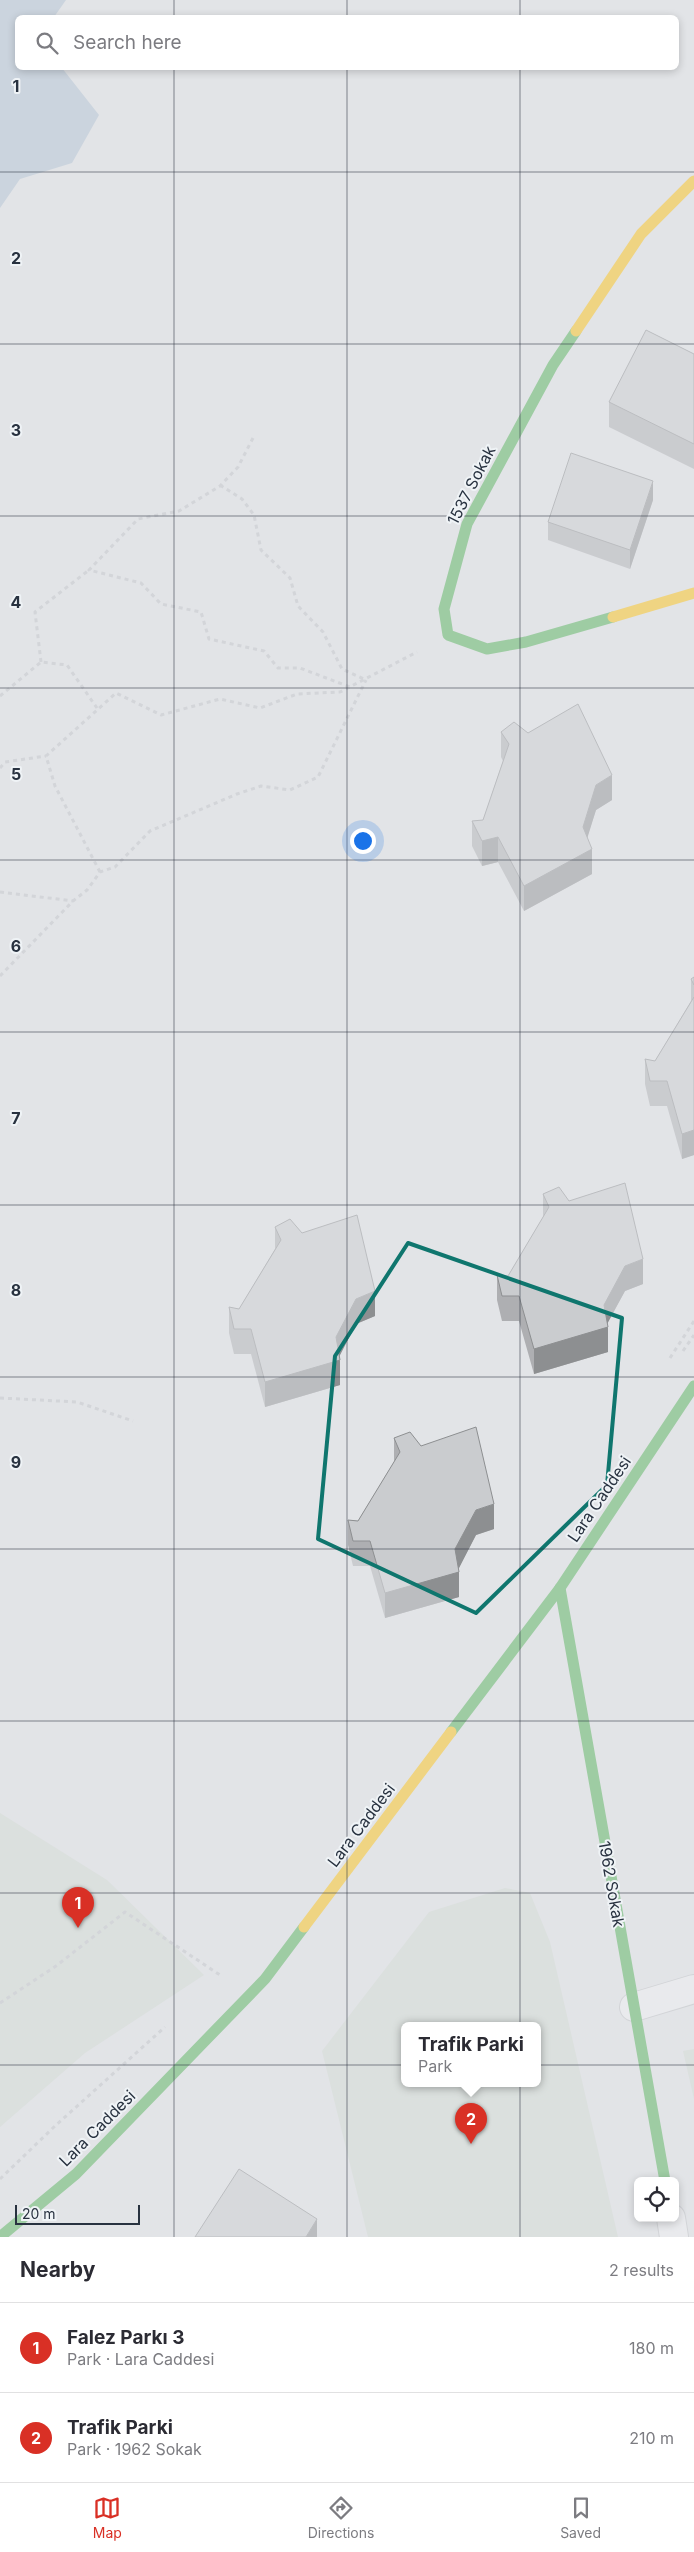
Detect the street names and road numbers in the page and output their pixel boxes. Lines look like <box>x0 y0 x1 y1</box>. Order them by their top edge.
street label: 1537 Sokak <box>443 442 500 528</box>
street label: Lara Caddesi <box>563 1452 635 1546</box>
street label: Lara Caddesi <box>323 1779 399 1871</box>
street label: 1962 Sokak <box>595 1839 629 1929</box>
street label: Lara Caddesi <box>55 2086 139 2170</box>

